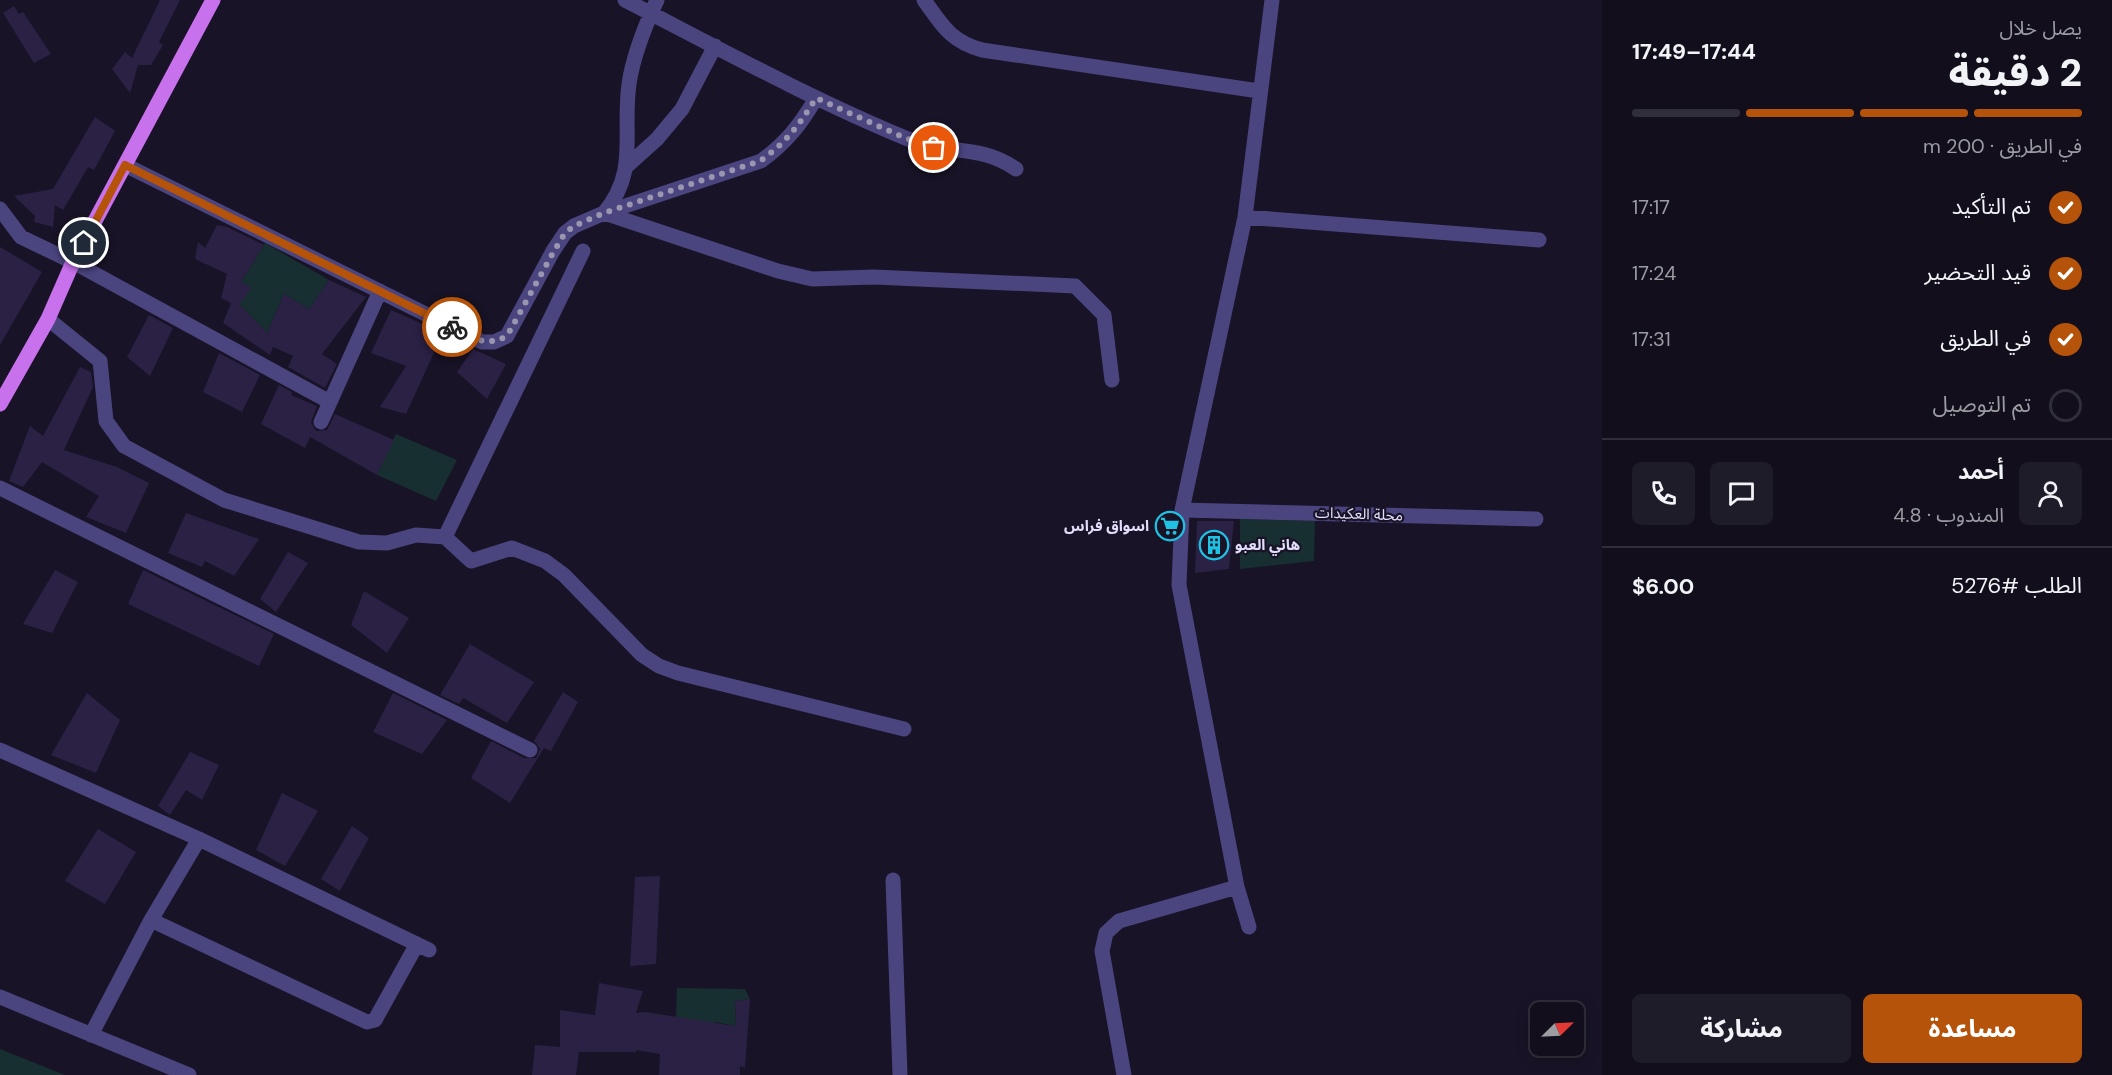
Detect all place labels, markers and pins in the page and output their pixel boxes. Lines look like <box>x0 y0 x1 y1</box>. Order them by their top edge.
pin <box>908 122 959 173</box>
pin <box>58 217 109 268</box>
supermarket icon: اسواق فراس <box>1154 510 1186 542</box>
place label: اسواق فراس <box>1064 516 1149 536</box>
building icon: هاني العبو <box>1198 529 1230 561</box>
place label: هاني العبو <box>1235 535 1301 556</box>

